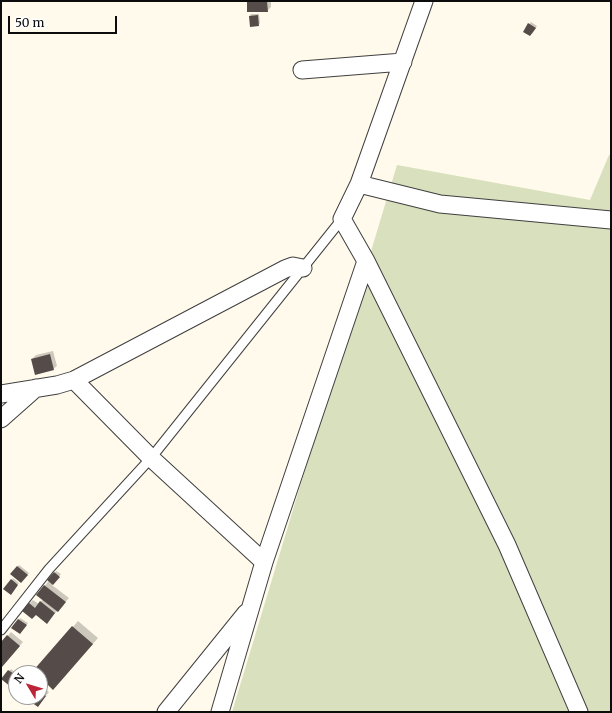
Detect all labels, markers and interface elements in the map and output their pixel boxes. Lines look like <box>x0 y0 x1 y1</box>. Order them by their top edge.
scale bar <box>10 8 119 34</box>
text: 50 m <box>15 15 44 30</box>
north arrow <box>8 665 48 705</box>
text: N <box>11 670 28 686</box>

